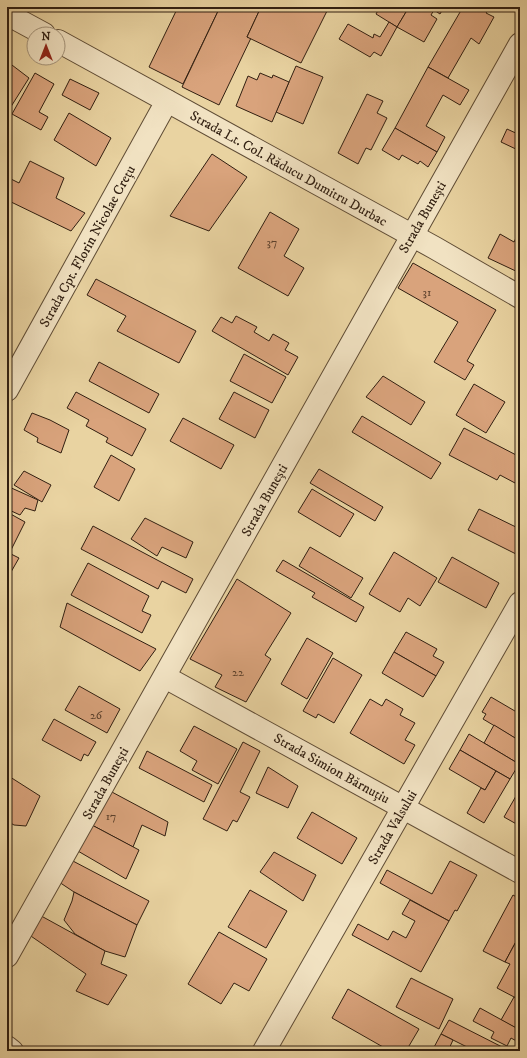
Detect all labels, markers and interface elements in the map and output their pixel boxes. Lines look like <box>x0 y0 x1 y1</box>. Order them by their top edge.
north arrow <box>26 26 66 66</box>
text: N <box>41 30 51 44</box>
street label: Strada Lt. Col. Răducu Dumitru Durbac <box>187 107 390 231</box>
street label: Strada Cpt. Florin Nicolae Crețu <box>36 162 140 331</box>
street label: Strada Bunești <box>395 178 451 257</box>
house number: 37 <box>267 235 277 250</box>
house number: 31 <box>423 285 431 300</box>
street label: Strada Bunești <box>238 461 292 540</box>
house number: 22 <box>232 665 244 680</box>
house number: 26 <box>90 708 103 723</box>
street label: Strada Simion Bărnuțiu <box>270 729 393 808</box>
street label: Strada Bunești <box>79 744 133 823</box>
street label: Strada Valsului <box>364 787 422 868</box>
house number: 17 <box>106 809 116 824</box>

